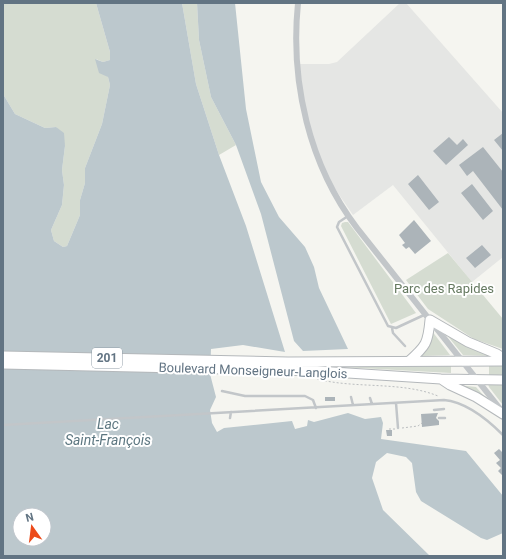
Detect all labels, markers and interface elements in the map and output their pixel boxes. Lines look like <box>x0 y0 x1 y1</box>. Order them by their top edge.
park label: Parc des Rapides <box>394 281 494 296</box>
road number: 201 <box>92 348 122 368</box>
street label: Boulevard Monseigneur-Langlois <box>158 360 348 381</box>
water label: Lac Saint-François <box>65 416 151 448</box>
north arrow <box>12 507 52 547</box>
text: N <box>24 510 35 525</box>

